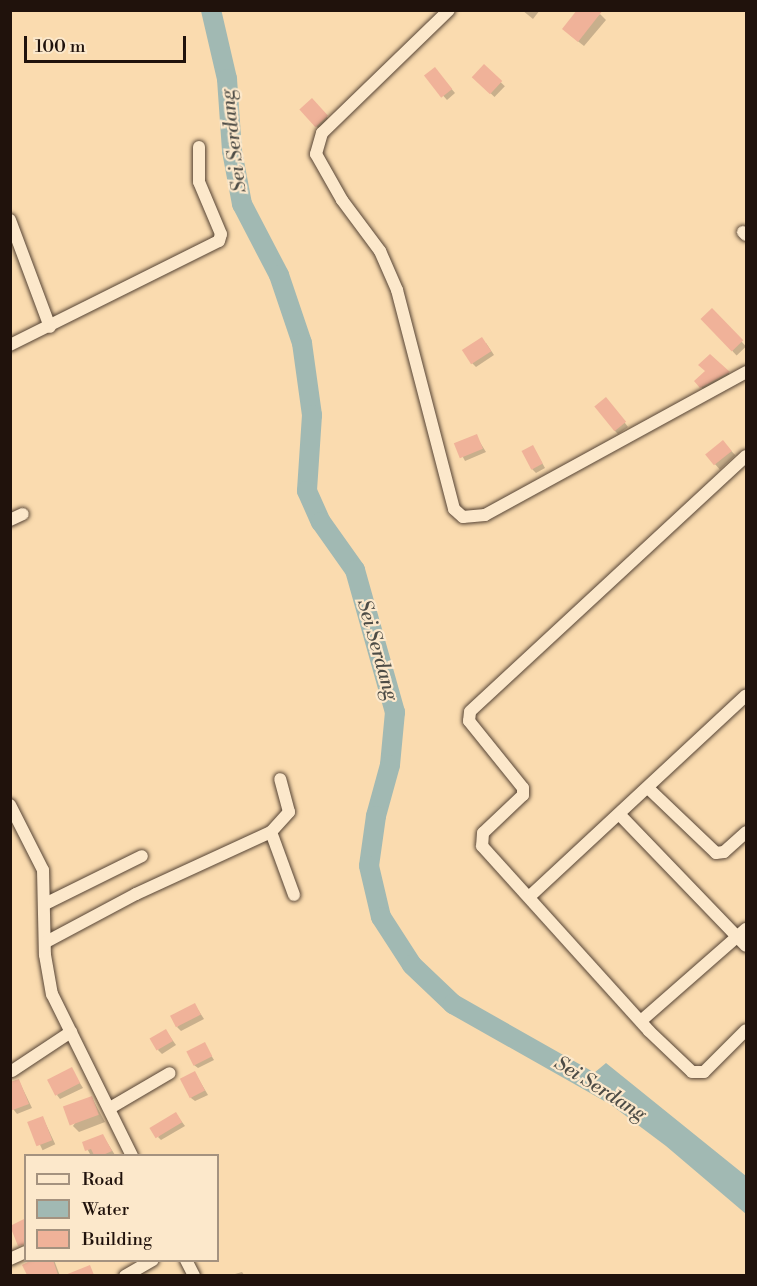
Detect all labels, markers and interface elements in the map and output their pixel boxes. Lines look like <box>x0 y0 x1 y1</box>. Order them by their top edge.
scale bar <box>27 24 189 62</box>
text: 100 m <box>35 35 86 58</box>
water label: Sei Serdang <box>216 88 252 194</box>
water label: Sei Serdang <box>351 597 403 703</box>
water label: Sei Serdang <box>550 1051 650 1127</box>
legend <box>24 1154 219 1262</box>
text: Road <box>82 1168 124 1191</box>
text: Water <box>82 1198 129 1221</box>
text: Building <box>82 1228 152 1251</box>

